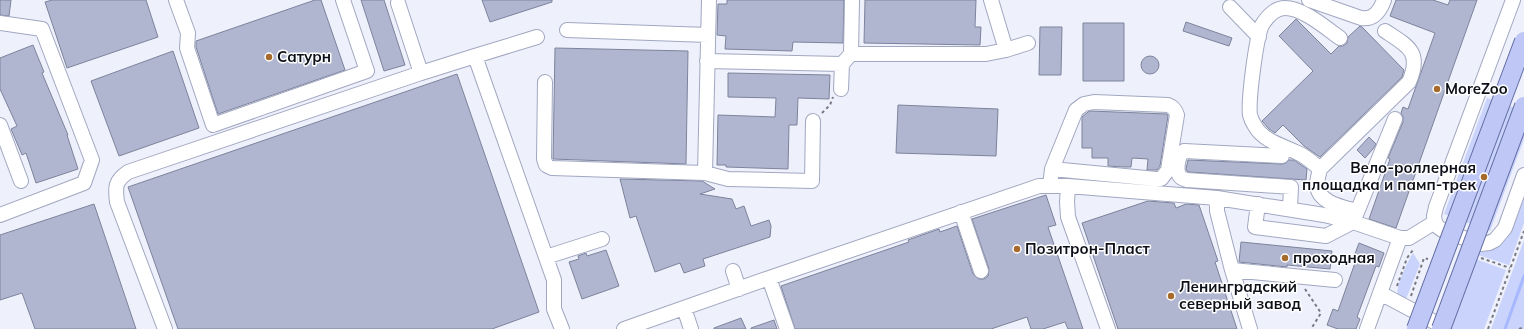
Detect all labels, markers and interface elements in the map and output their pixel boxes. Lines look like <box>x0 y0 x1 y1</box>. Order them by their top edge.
place label: Сатурн <box>277 47 331 66</box>
marker: Сатурн <box>264 52 274 62</box>
place label: MoreZoo <box>1445 79 1508 98</box>
marker: MoreZoo <box>1432 84 1442 94</box>
place label: Вело-роллерная площадка и памп-трек <box>1302 158 1476 194</box>
marker: Вело-роллерная площадка и памп-трек <box>1479 172 1489 182</box>
place label: Позитрон-Пласт <box>1025 239 1151 258</box>
marker: Позитрон-Пласт <box>1012 244 1022 254</box>
place label: проходная <box>1293 248 1375 267</box>
marker: проходная <box>1280 253 1290 263</box>
place label: Ленинградский северный завод <box>1179 277 1302 313</box>
marker: Ленинградский северный завод <box>1166 291 1176 301</box>

